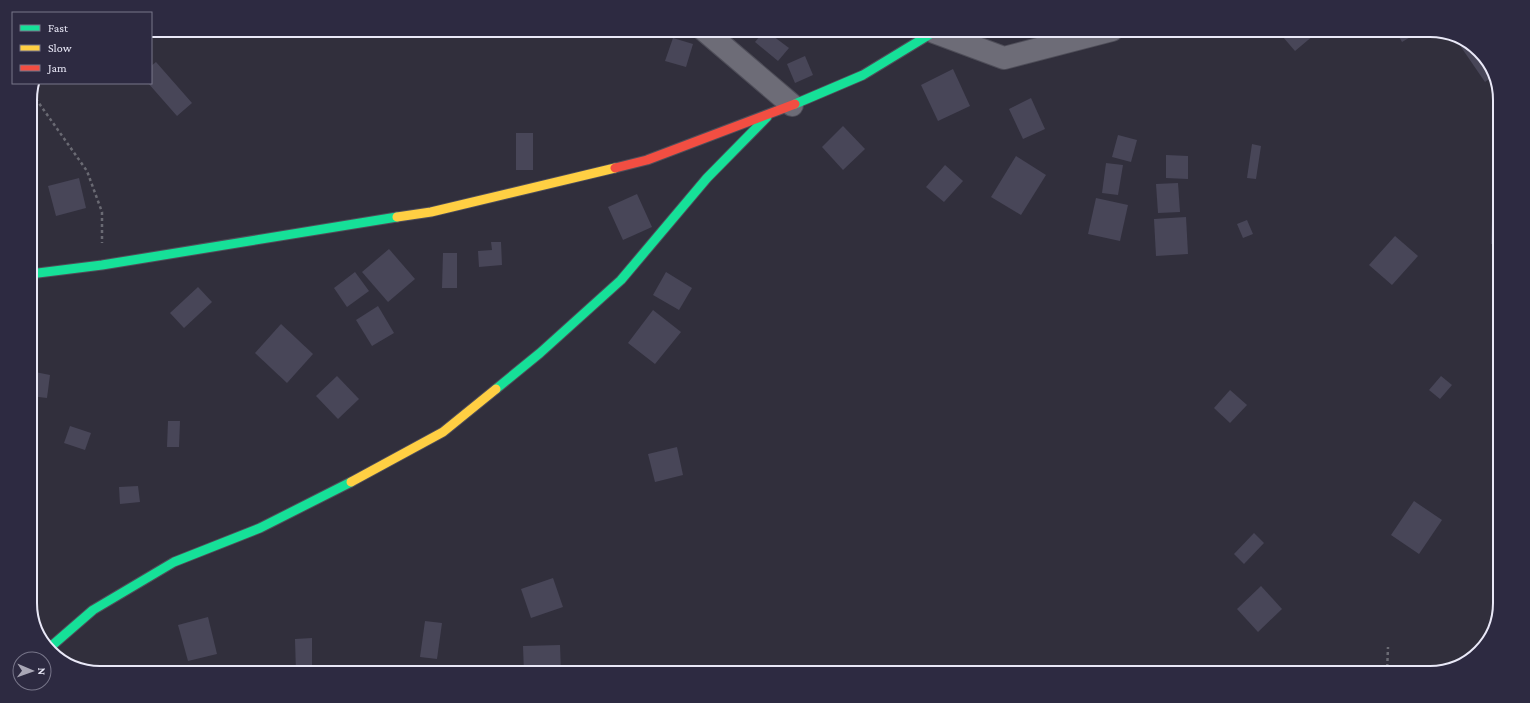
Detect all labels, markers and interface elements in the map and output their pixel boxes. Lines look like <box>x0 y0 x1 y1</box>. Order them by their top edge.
legend <box>12 12 152 84</box>
text: Fast <box>48 21 69 35</box>
text: Slow <box>48 41 72 55</box>
text: Jam <box>47 61 67 75</box>
north arrow <box>12 651 52 691</box>
text: N <box>36 667 48 676</box>

